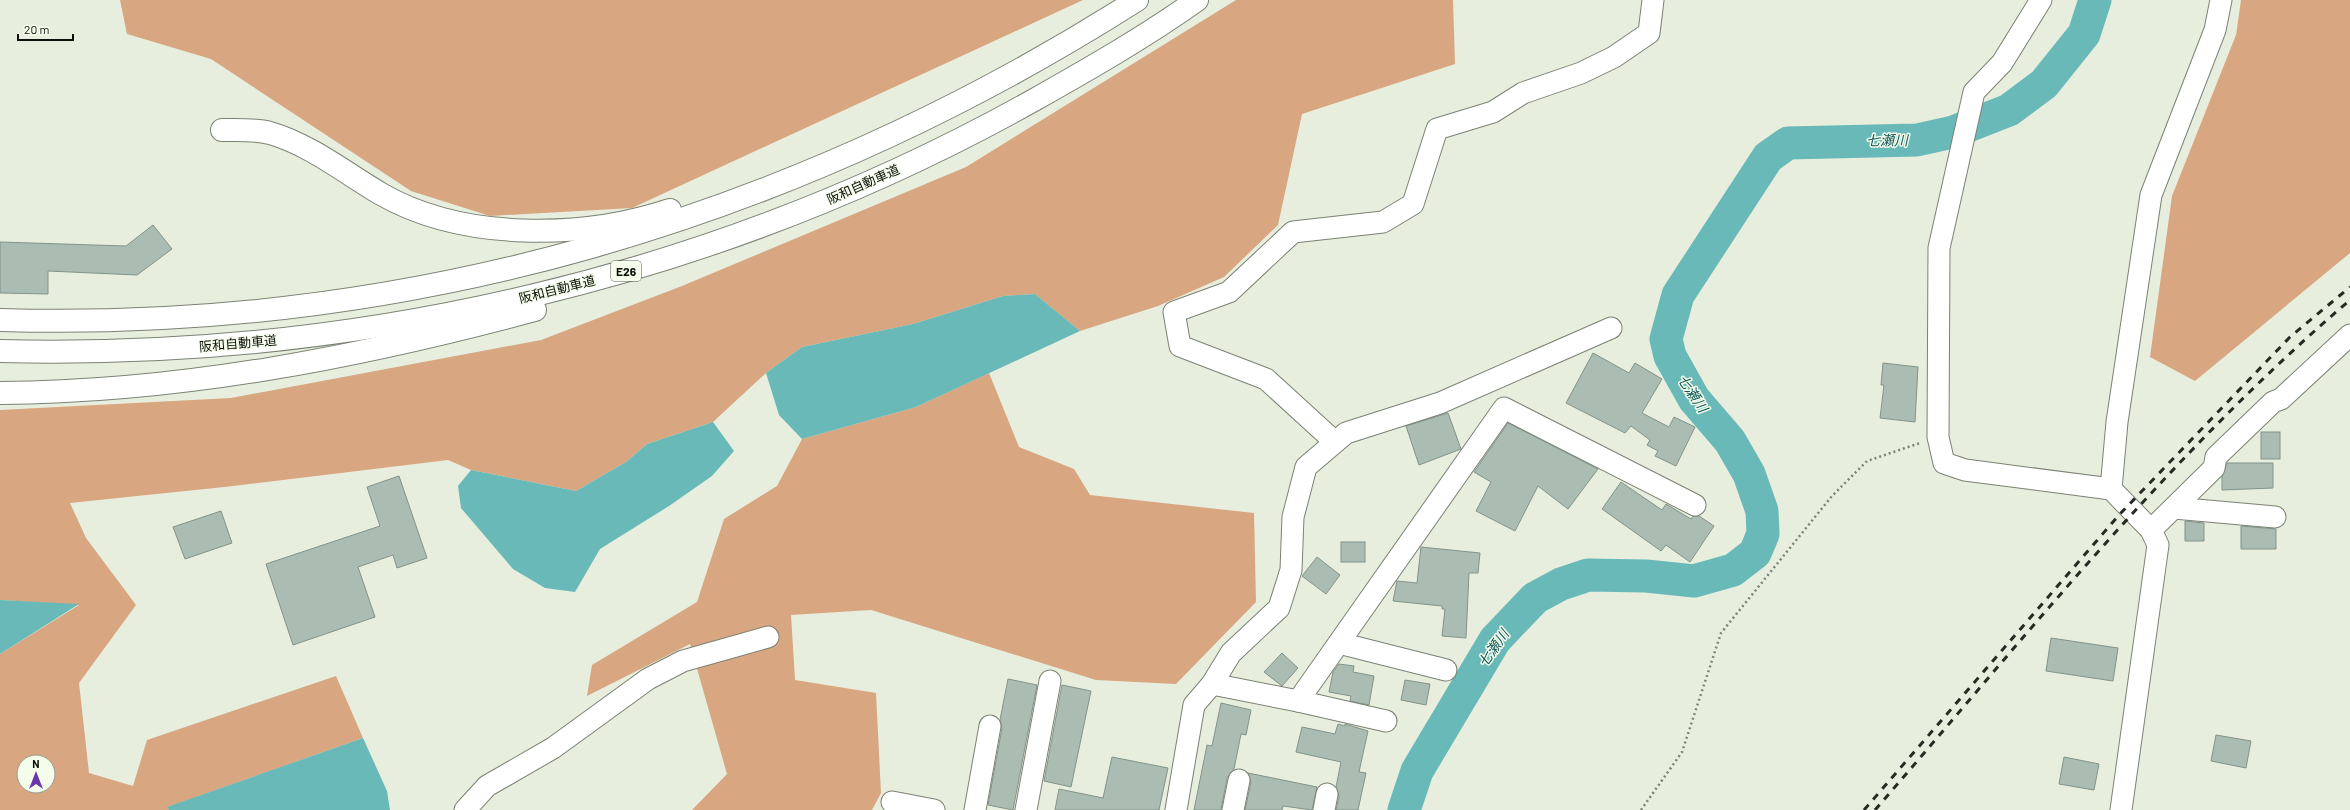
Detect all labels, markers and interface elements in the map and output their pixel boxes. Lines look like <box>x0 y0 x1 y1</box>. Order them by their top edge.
scale bar <box>18 16 73 42</box>
text: 20 m <box>24 22 50 36</box>
water label: 七瀬川 <box>1866 131 1910 149</box>
street label: 阪和自動車道 <box>824 161 902 207</box>
road number: E26 <box>611 261 641 281</box>
street label: 阪和自動車道 <box>517 272 597 306</box>
street label: 阪和自動車道 <box>198 332 278 354</box>
water label: 七瀬川 <box>1674 371 1713 417</box>
water label: 七瀬川 <box>1474 624 1513 670</box>
north arrow <box>16 754 56 794</box>
text: N <box>32 757 40 770</box>

